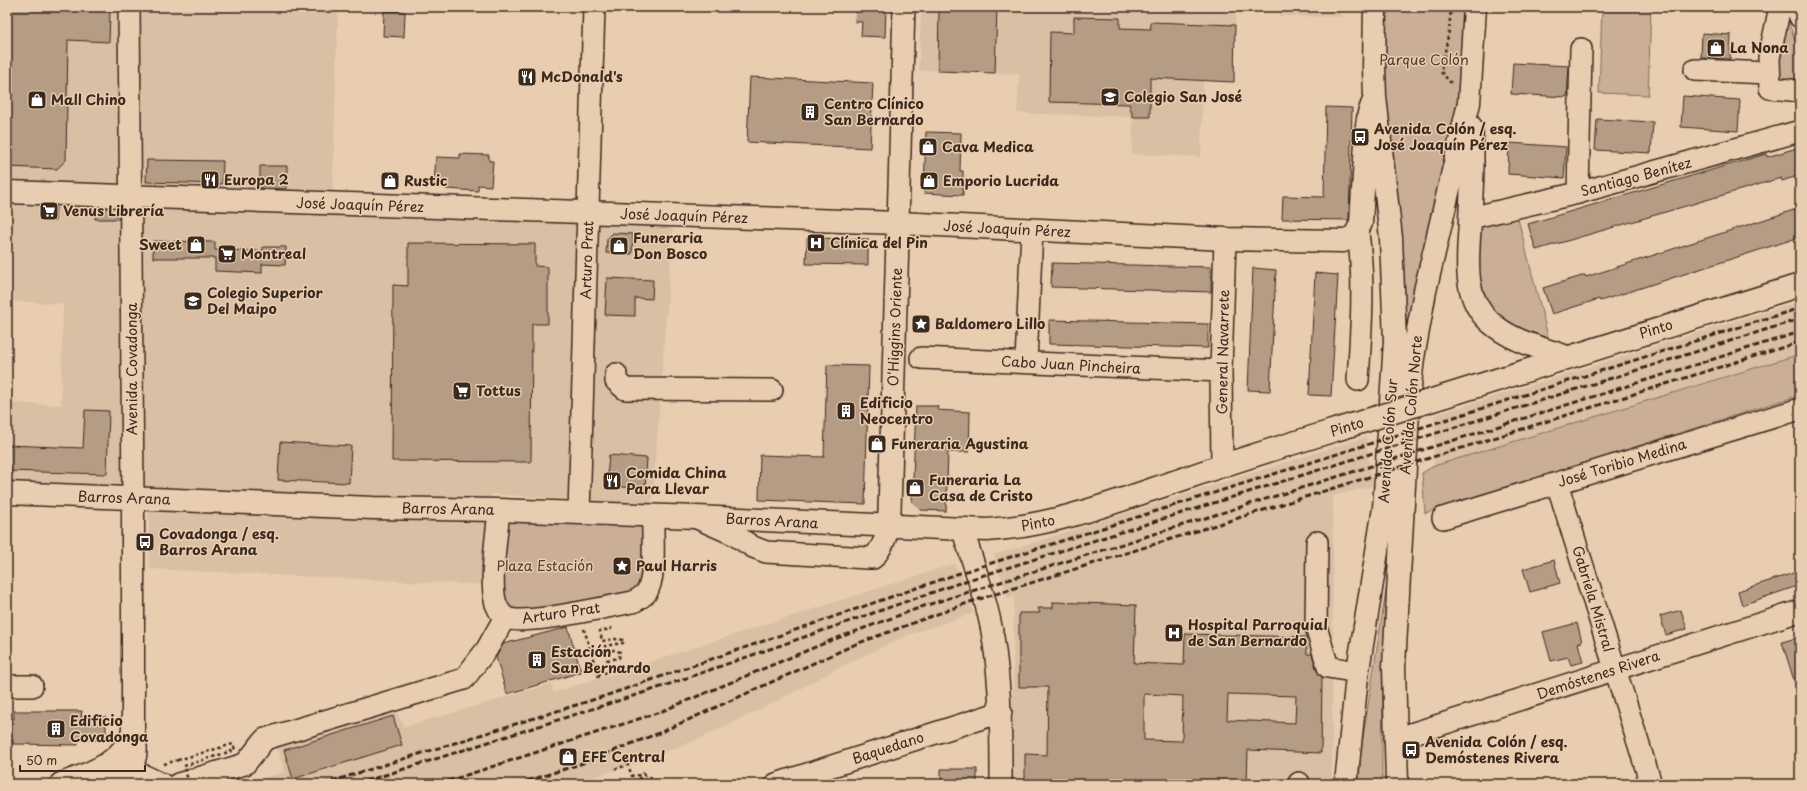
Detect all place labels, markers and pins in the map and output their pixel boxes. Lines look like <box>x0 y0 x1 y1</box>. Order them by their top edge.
shop icon: La Nona <box>1705 37 1727 59</box>
place label: La Nona <box>1730 37 1789 58</box>
restaurant icon: McDonald's <box>516 66 538 88</box>
place label: McDonald's <box>541 66 623 87</box>
school or university icon: Colegio San José <box>1099 86 1121 108</box>
place label: Colegio San José <box>1124 86 1243 107</box>
shop icon: Mall Chino <box>26 89 48 111</box>
place label: Mall Chino <box>51 89 126 110</box>
place label: Centro Clínico San Bernardo <box>824 93 924 130</box>
building icon: Centro Clínico San Bernardo <box>799 101 821 123</box>
place label: Avenida Colón / esq. José Joaquín Pérez <box>1373 118 1517 155</box>
bus stop icon: Avenida Colón / esq. José Joaquín Pérez <box>1349 126 1371 148</box>
shop icon: Cava Medica <box>917 136 939 158</box>
place label: Cava Medica <box>942 136 1034 157</box>
restaurant icon: Europa 2 <box>199 169 221 191</box>
place label: Europa 2 <box>224 169 289 190</box>
shop icon: Rustic <box>379 170 401 192</box>
place label: Rustic <box>404 170 448 191</box>
shop icon: Emporio Lucrida <box>918 170 940 192</box>
place label: Emporio Lucrida <box>943 170 1059 191</box>
supermarket icon: Venus Librería <box>38 200 60 222</box>
place label: Venus Librería <box>63 200 164 221</box>
place label: Funeraria Don Bosco <box>633 227 707 264</box>
hospital icon: Clínica del Pin <box>805 232 827 254</box>
place label: Clínica del Pin <box>830 232 928 253</box>
place label: Sweet <box>139 234 182 255</box>
shop icon: Sweet <box>185 234 207 256</box>
shop icon: Funeraria Don Bosco <box>608 235 630 257</box>
supermarket icon: Montreal <box>216 243 238 265</box>
place label: Montreal <box>241 243 306 264</box>
place label: Colegio Superior Del Maipo <box>207 282 324 319</box>
school or university icon: Colegio Superior Del Maipo <box>182 290 204 312</box>
place icon: Baldomero Lillo <box>910 313 932 335</box>
place label: Baldomero Lillo <box>935 313 1045 334</box>
supermarket icon: Tottus <box>451 380 473 402</box>
place label: Tottus <box>476 380 521 401</box>
place label: Edificio Neocentro <box>860 392 933 429</box>
building icon: Edificio Neocentro <box>835 400 857 422</box>
shop icon: Funeraria Agustina <box>866 433 888 455</box>
place label: Funeraria Agustina <box>891 433 1029 454</box>
place label: Comida China Para Llevar <box>626 462 727 499</box>
place label: Funeraria La Casa de Cristo <box>929 469 1033 506</box>
restaurant icon: Comida China Para Llevar <box>601 470 623 492</box>
shop icon: Funeraria La Casa de Cristo <box>904 477 926 499</box>
place label: Covadonga / esq. Barros Arana <box>159 523 279 560</box>
bus stop icon: Covadonga / esq. Barros Arana <box>134 531 156 553</box>
place icon: Paul Harris <box>611 555 633 577</box>
place label: Paul Harris <box>636 555 717 576</box>
place label: Hospital Parroquial de San Bernardo <box>1188 614 1328 651</box>
hospital icon: Hospital Parroquial de San Bernardo <box>1163 622 1185 644</box>
place label: Estación San Bernardo <box>551 641 650 678</box>
building icon: Estación San Bernardo <box>526 649 548 671</box>
place label: Edificio Covadonga <box>70 710 149 747</box>
building icon: Edificio Covadonga <box>45 718 67 740</box>
place label: Avenida Colón / esq. Demóstenes Rivera <box>1424 731 1568 768</box>
bus stop icon: Avenida Colón / esq. Demóstenes Rivera <box>1400 739 1422 761</box>
shop icon: EFE Central <box>557 746 579 768</box>
place label: EFE Central <box>582 746 665 767</box>

